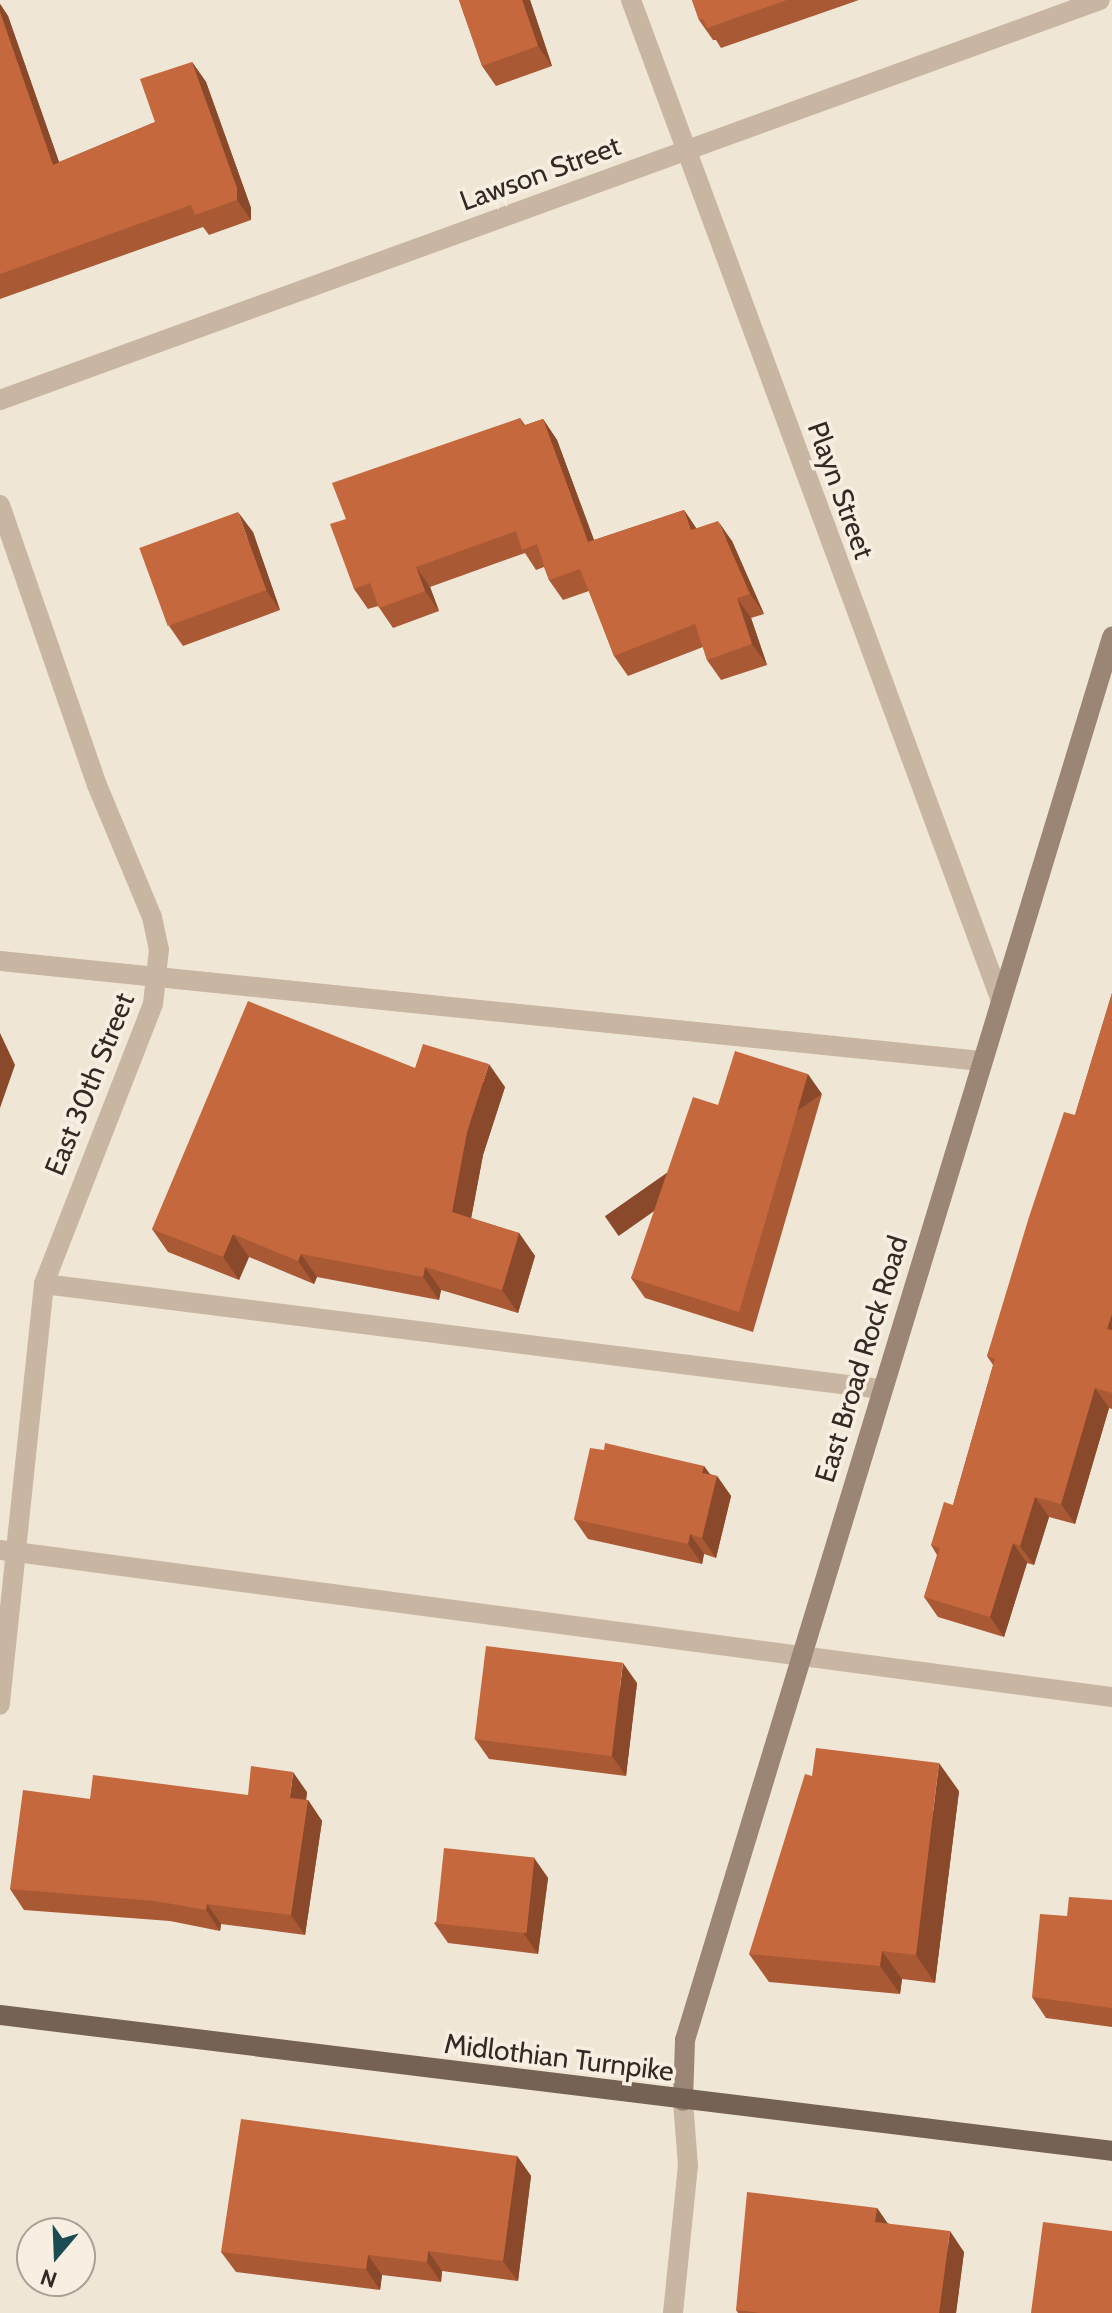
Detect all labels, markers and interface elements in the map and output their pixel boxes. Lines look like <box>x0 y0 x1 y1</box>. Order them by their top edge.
street label: Lawson Street <box>455 128 625 218</box>
street label: Playn Street <box>801 417 881 563</box>
street label: East 30th Street <box>37 988 141 1180</box>
street label: East Broad Rock Road <box>808 1232 914 1486</box>
street label: Midlothian Turnpike <box>442 2026 676 2088</box>
north arrow <box>16 2217 96 2297</box>
text: N <box>37 2263 60 2294</box>

